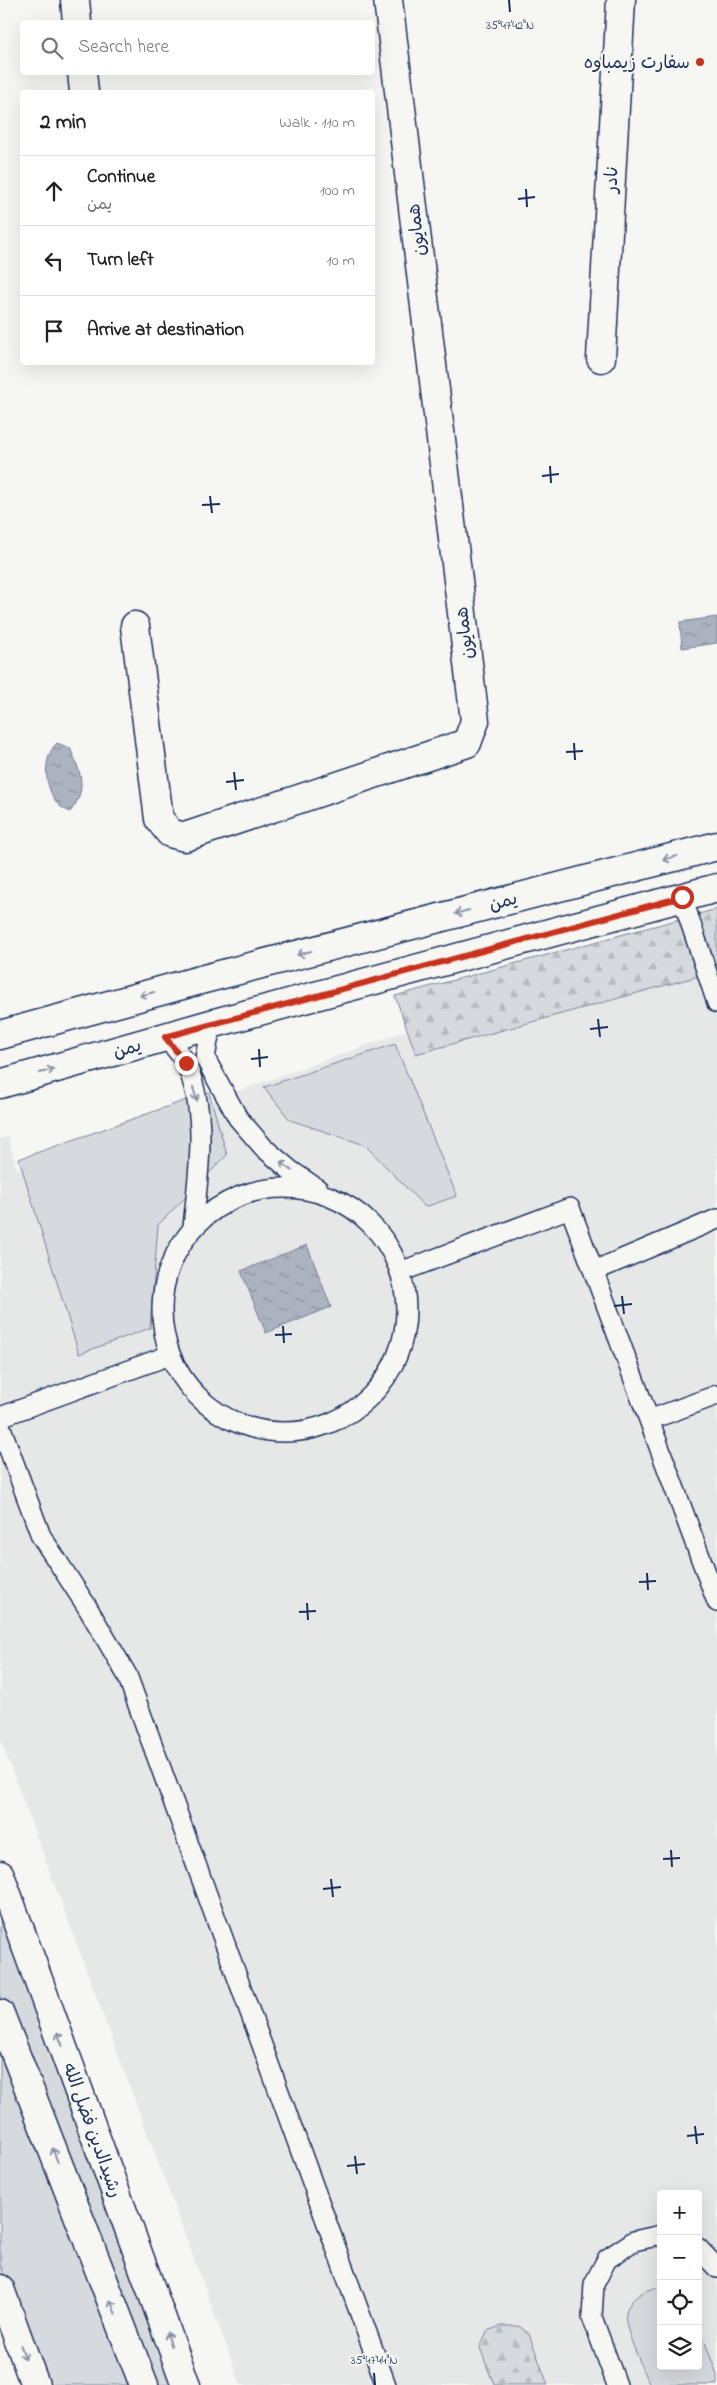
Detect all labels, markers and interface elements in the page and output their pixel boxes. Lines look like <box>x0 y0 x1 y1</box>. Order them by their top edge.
text: 35°47'42"N <box>486 17 534 35</box>
search box <box>20 20 375 75</box>
icon: search <box>38 34 66 62</box>
text: Search here <box>78 34 169 61</box>
place label: سفارت زیمباوه <box>584 51 690 77</box>
marker: سفارت زیمباوه <box>694 56 706 68</box>
text: 2 min <box>40 108 86 138</box>
text: Walk · 110 m <box>279 111 355 135</box>
text: Continue <box>87 164 155 191</box>
street label: نادر <box>599 165 627 195</box>
icon: ahead <box>40 177 68 205</box>
text: 100 m <box>320 179 355 203</box>
text: یمن <box>87 193 112 217</box>
street label: همایون <box>402 202 434 258</box>
icon: left <box>40 247 68 275</box>
text: Turn left <box>87 247 154 274</box>
text: 10 m <box>327 249 355 273</box>
icon: arrive <box>40 317 68 345</box>
text: Arrive at destination <box>87 317 244 344</box>
street label: همایون <box>450 605 482 661</box>
one-way arrow <box>662 854 678 863</box>
route start <box>671 886 694 909</box>
street label: یمن <box>486 887 521 919</box>
one-way arrow <box>454 908 470 917</box>
one-way arrow <box>297 949 313 958</box>
one-way arrow <box>140 990 156 1000</box>
street label: یمن <box>110 1034 145 1066</box>
route end <box>175 1052 198 1075</box>
one-way arrow <box>38 1065 54 1075</box>
one-way arrow <box>191 1086 201 1102</box>
one-way arrow <box>279 1160 292 1171</box>
one-way arrow <box>55 2031 64 2047</box>
street label: رشیدالدین فضل الله <box>55 2060 128 2202</box>
one-way arrow <box>50 2148 59 2164</box>
map controls <box>657 2190 702 2370</box>
button: + <box>657 2190 702 2235</box>
button: − <box>657 2235 702 2280</box>
button: locate <box>657 2280 702 2325</box>
one-way arrow <box>108 2300 118 2315</box>
button: layers <box>657 2325 702 2370</box>
one-way arrow <box>164 2332 173 2347</box>
one-way arrow <box>19 2343 28 2359</box>
text: 35°47'44"N <box>351 2352 397 2370</box>

